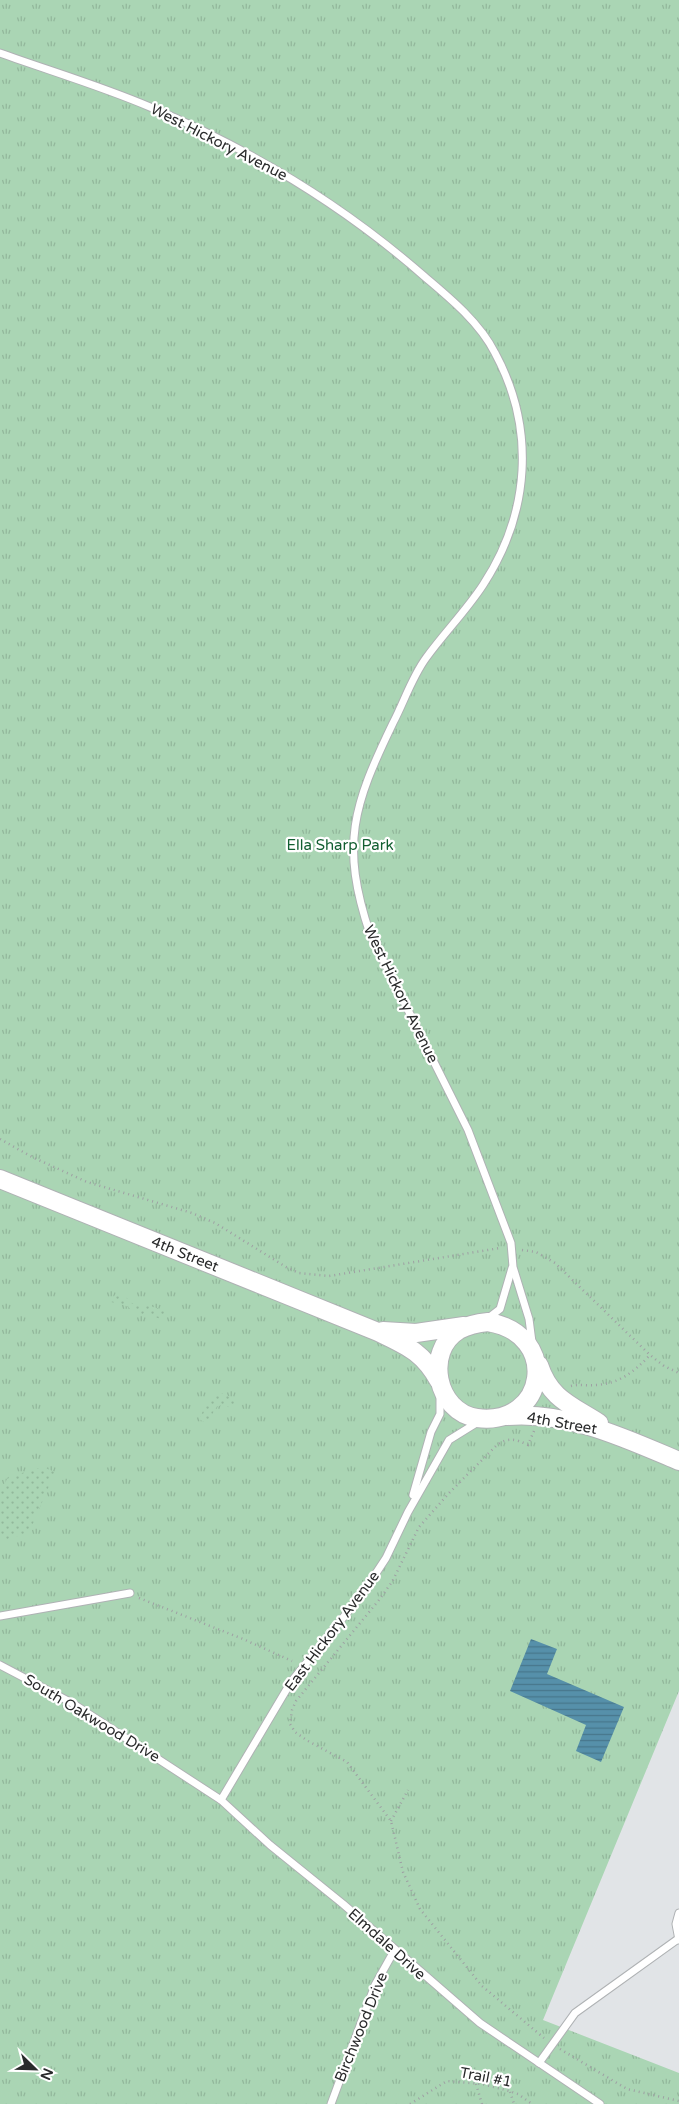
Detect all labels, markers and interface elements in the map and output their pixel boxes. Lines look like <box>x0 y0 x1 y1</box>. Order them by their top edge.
street label: West Hickory Avenue <box>148 100 290 184</box>
park label: Ella Sharp Park <box>286 836 394 854</box>
street label: West Hickory Avenue <box>360 922 442 1066</box>
street label: 4th Street <box>149 1232 222 1276</box>
street label: 4th Street <box>525 1408 599 1438</box>
street label: East Hickory Avenue <box>281 1567 383 1695</box>
street label: South Oakwood Drive <box>21 1670 163 1766</box>
street label: Elmdale Drive <box>345 1905 429 1983</box>
street label: Birchwood Drive <box>331 1969 391 2085</box>
north arrow <box>10 2044 60 2094</box>
street label: Trail #1 <box>459 2063 513 2091</box>
text: N <box>36 2065 57 2082</box>

